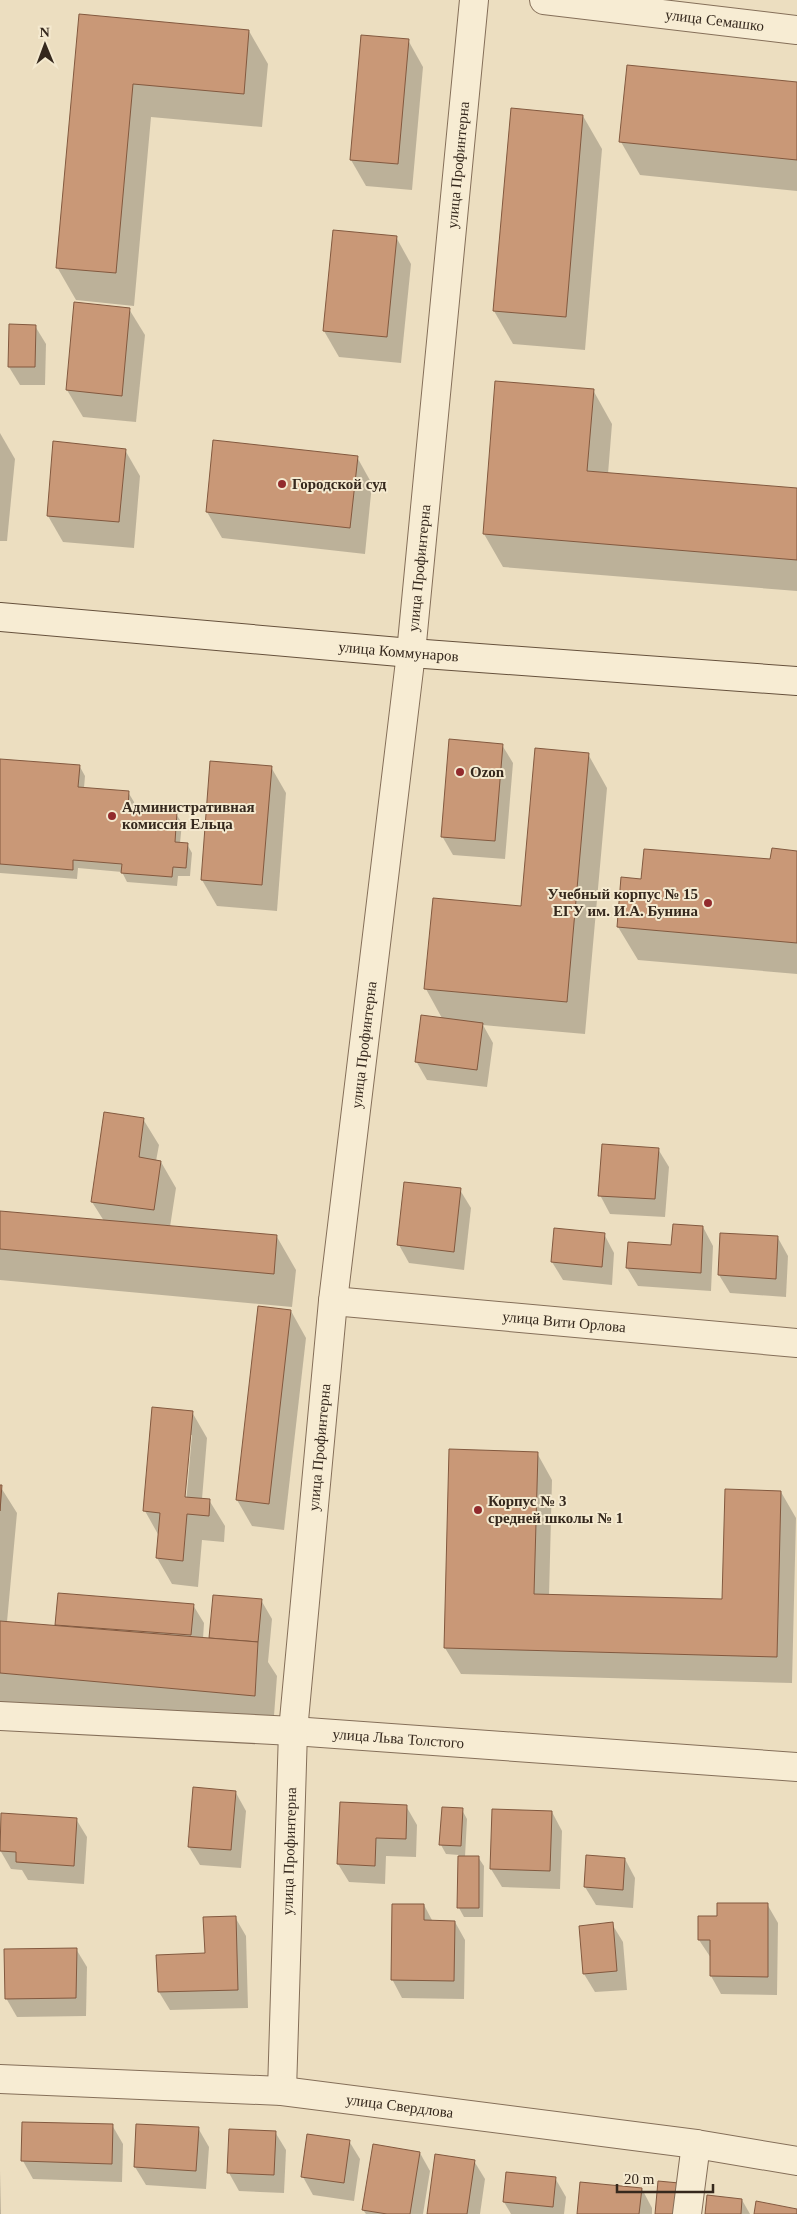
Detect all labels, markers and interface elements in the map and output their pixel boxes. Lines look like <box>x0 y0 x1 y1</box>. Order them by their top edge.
street label: улица Семашко <box>665 6 765 34</box>
north arrow <box>20 20 70 70</box>
text: N <box>40 25 50 40</box>
street label: улица Профинтерна <box>444 100 472 229</box>
place label: Городской суд <box>292 476 387 492</box>
marker: Городской суд <box>276 478 288 490</box>
street label: улица Профинтерна <box>405 503 433 633</box>
street label: улица Коммунаров <box>338 639 459 664</box>
place label: Ozon <box>470 764 505 780</box>
marker: Ozon <box>454 766 466 778</box>
place label: Административная комиссия Ельца <box>122 799 255 832</box>
marker: Административная комиссия Ельца <box>106 810 118 822</box>
place label: Учебный корпус № 15 ЕГУ им. И.А. Бунина <box>547 886 698 919</box>
marker: Учебный корпус № 15 ЕГУ им. И.А. Бунина <box>702 897 714 909</box>
street label: улица Профинтерна <box>348 980 379 1109</box>
street label: улица Вити Орлова <box>502 1308 627 1335</box>
street label: улица Профинтерна <box>305 1383 333 1512</box>
place label: Корпус № 3 средней школы № 1 <box>488 1493 623 1526</box>
marker: Корпус № 3 средней школы № 1 <box>472 1504 484 1516</box>
street label: улица Льва Толстого <box>332 1726 465 1751</box>
street label: улица Профинтерна <box>279 1787 299 1915</box>
street label: улица Свердлова <box>345 2091 455 2121</box>
scale bar <box>617 2162 713 2194</box>
text: 20 m <box>624 2171 655 2187</box>

